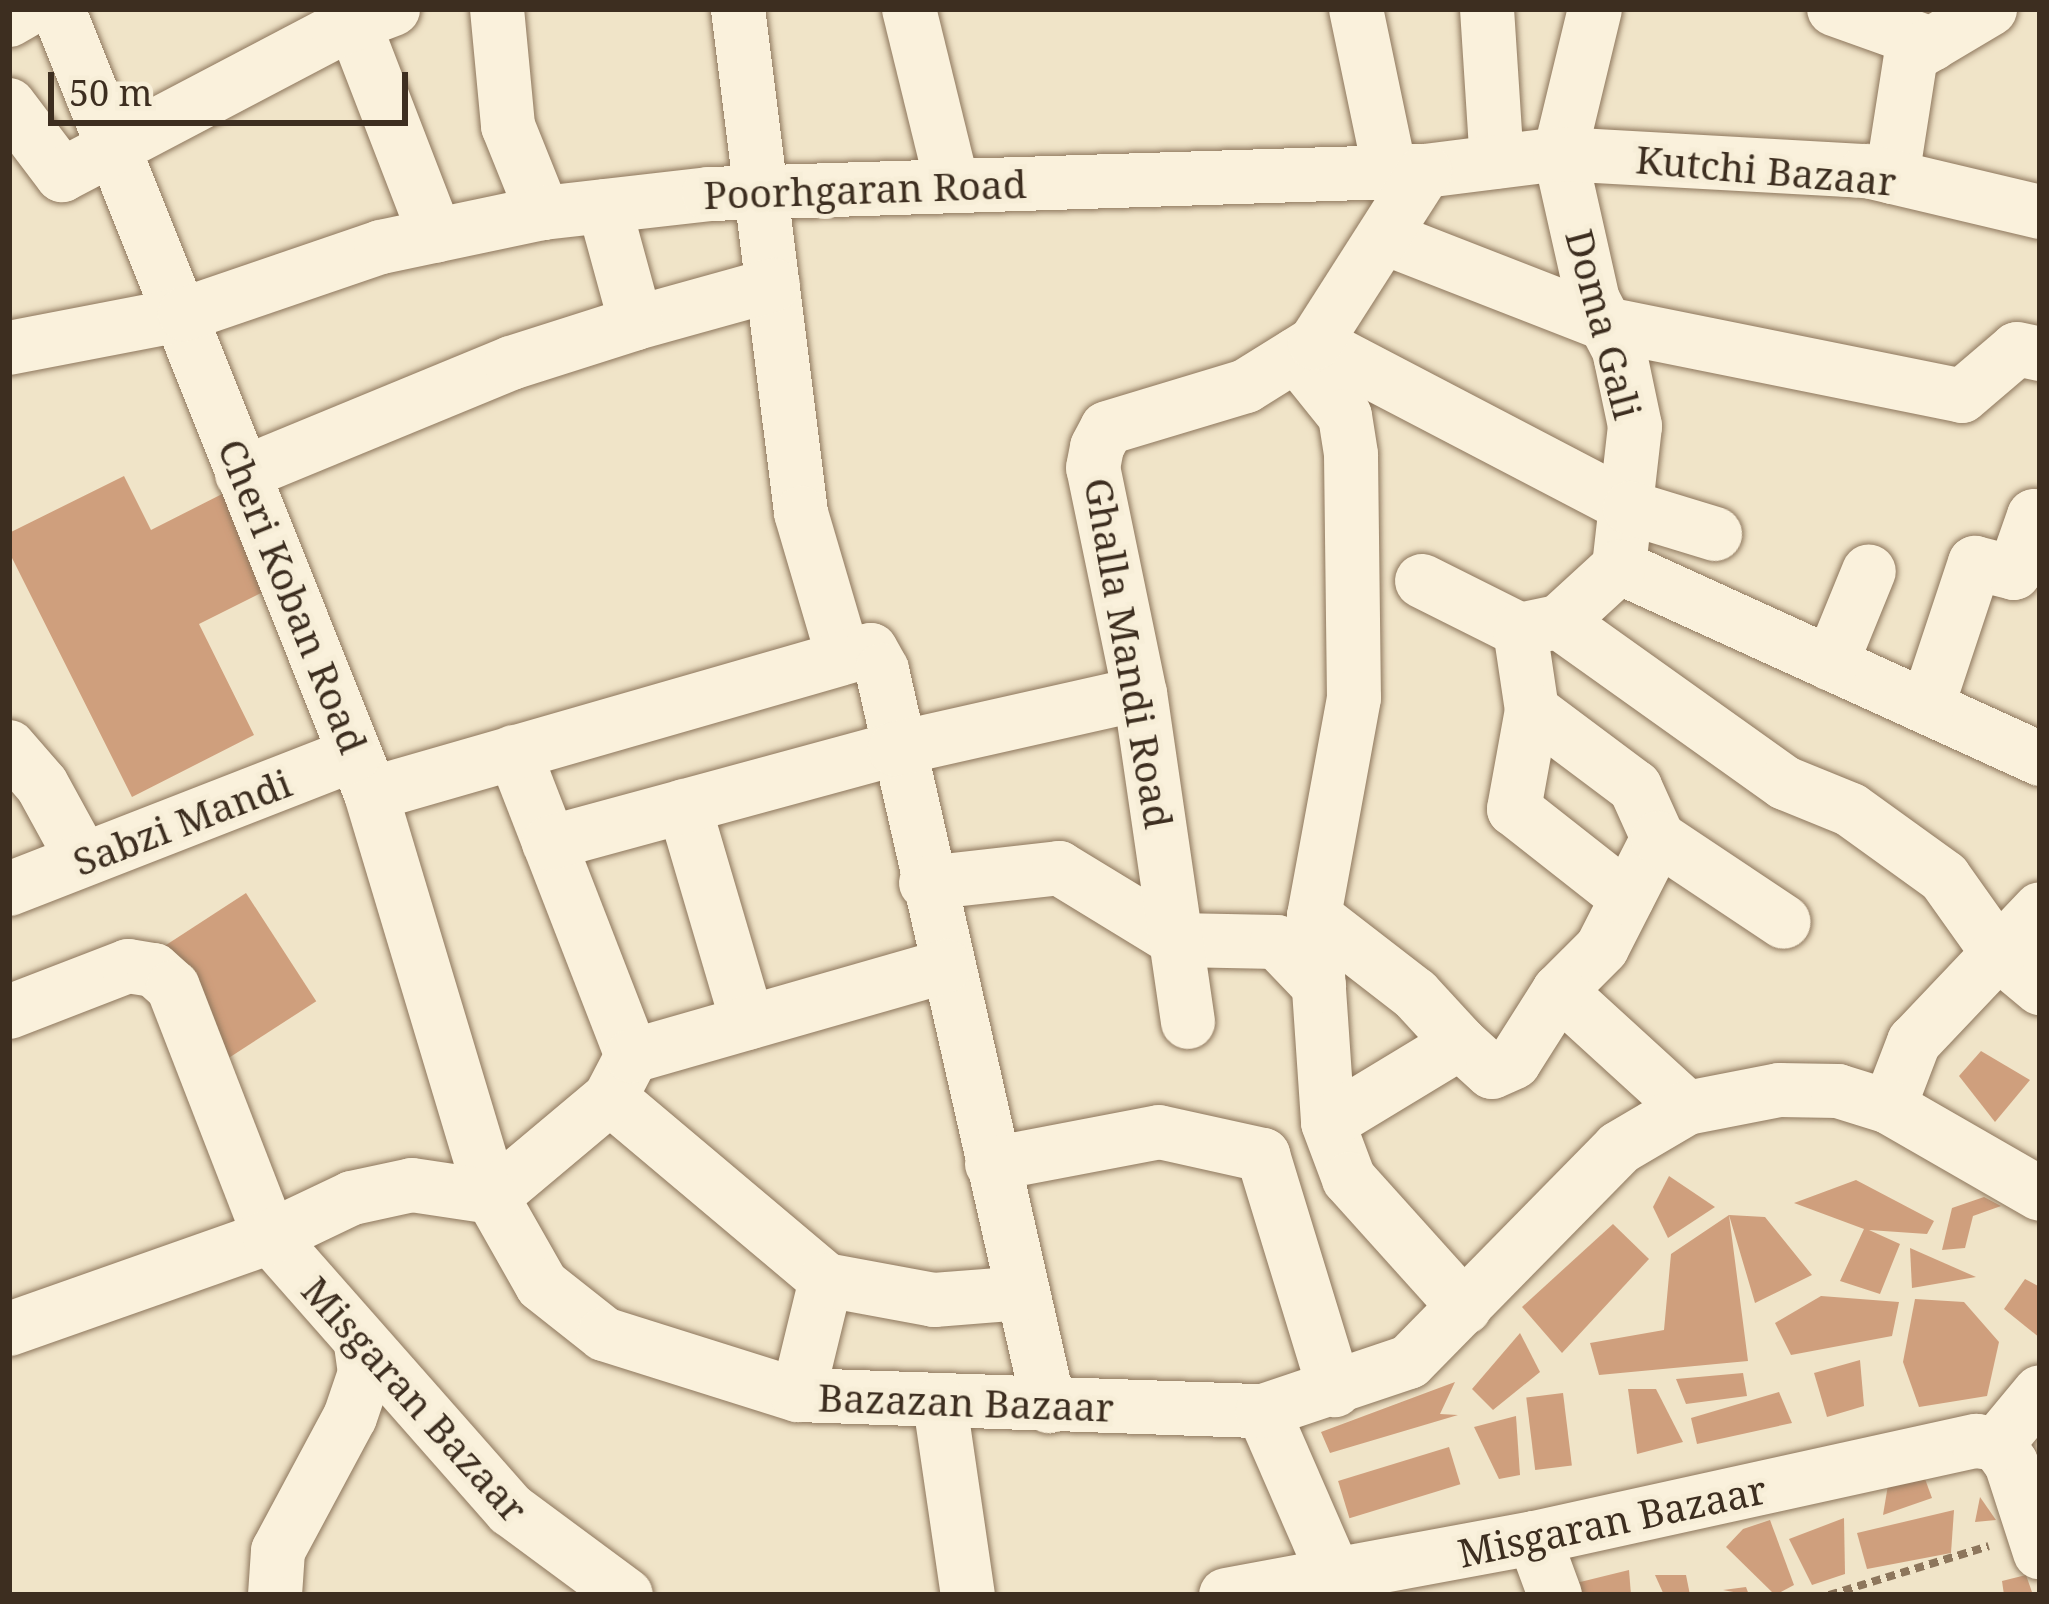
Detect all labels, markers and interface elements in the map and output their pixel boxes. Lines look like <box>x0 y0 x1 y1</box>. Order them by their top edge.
scale bar <box>54 48 414 122</box>
text: 50 m <box>69 68 153 117</box>
street label: Kutchi Bazaar <box>1634 135 1898 205</box>
street label: Poorhgaran Road <box>703 160 1027 218</box>
street label: Doma Gali <box>1556 224 1652 424</box>
street label: Cheri Koban Road <box>209 432 377 760</box>
street label: Ghalla Mandi Road <box>1075 474 1183 832</box>
street label: Sabzi Mandi <box>66 759 298 885</box>
street label: Misgaran Bazaar <box>293 1267 537 1531</box>
street label: Bazazan Bazaar <box>817 1373 1115 1431</box>
street label: Misgaran Bazaar <box>1454 1465 1770 1577</box>

